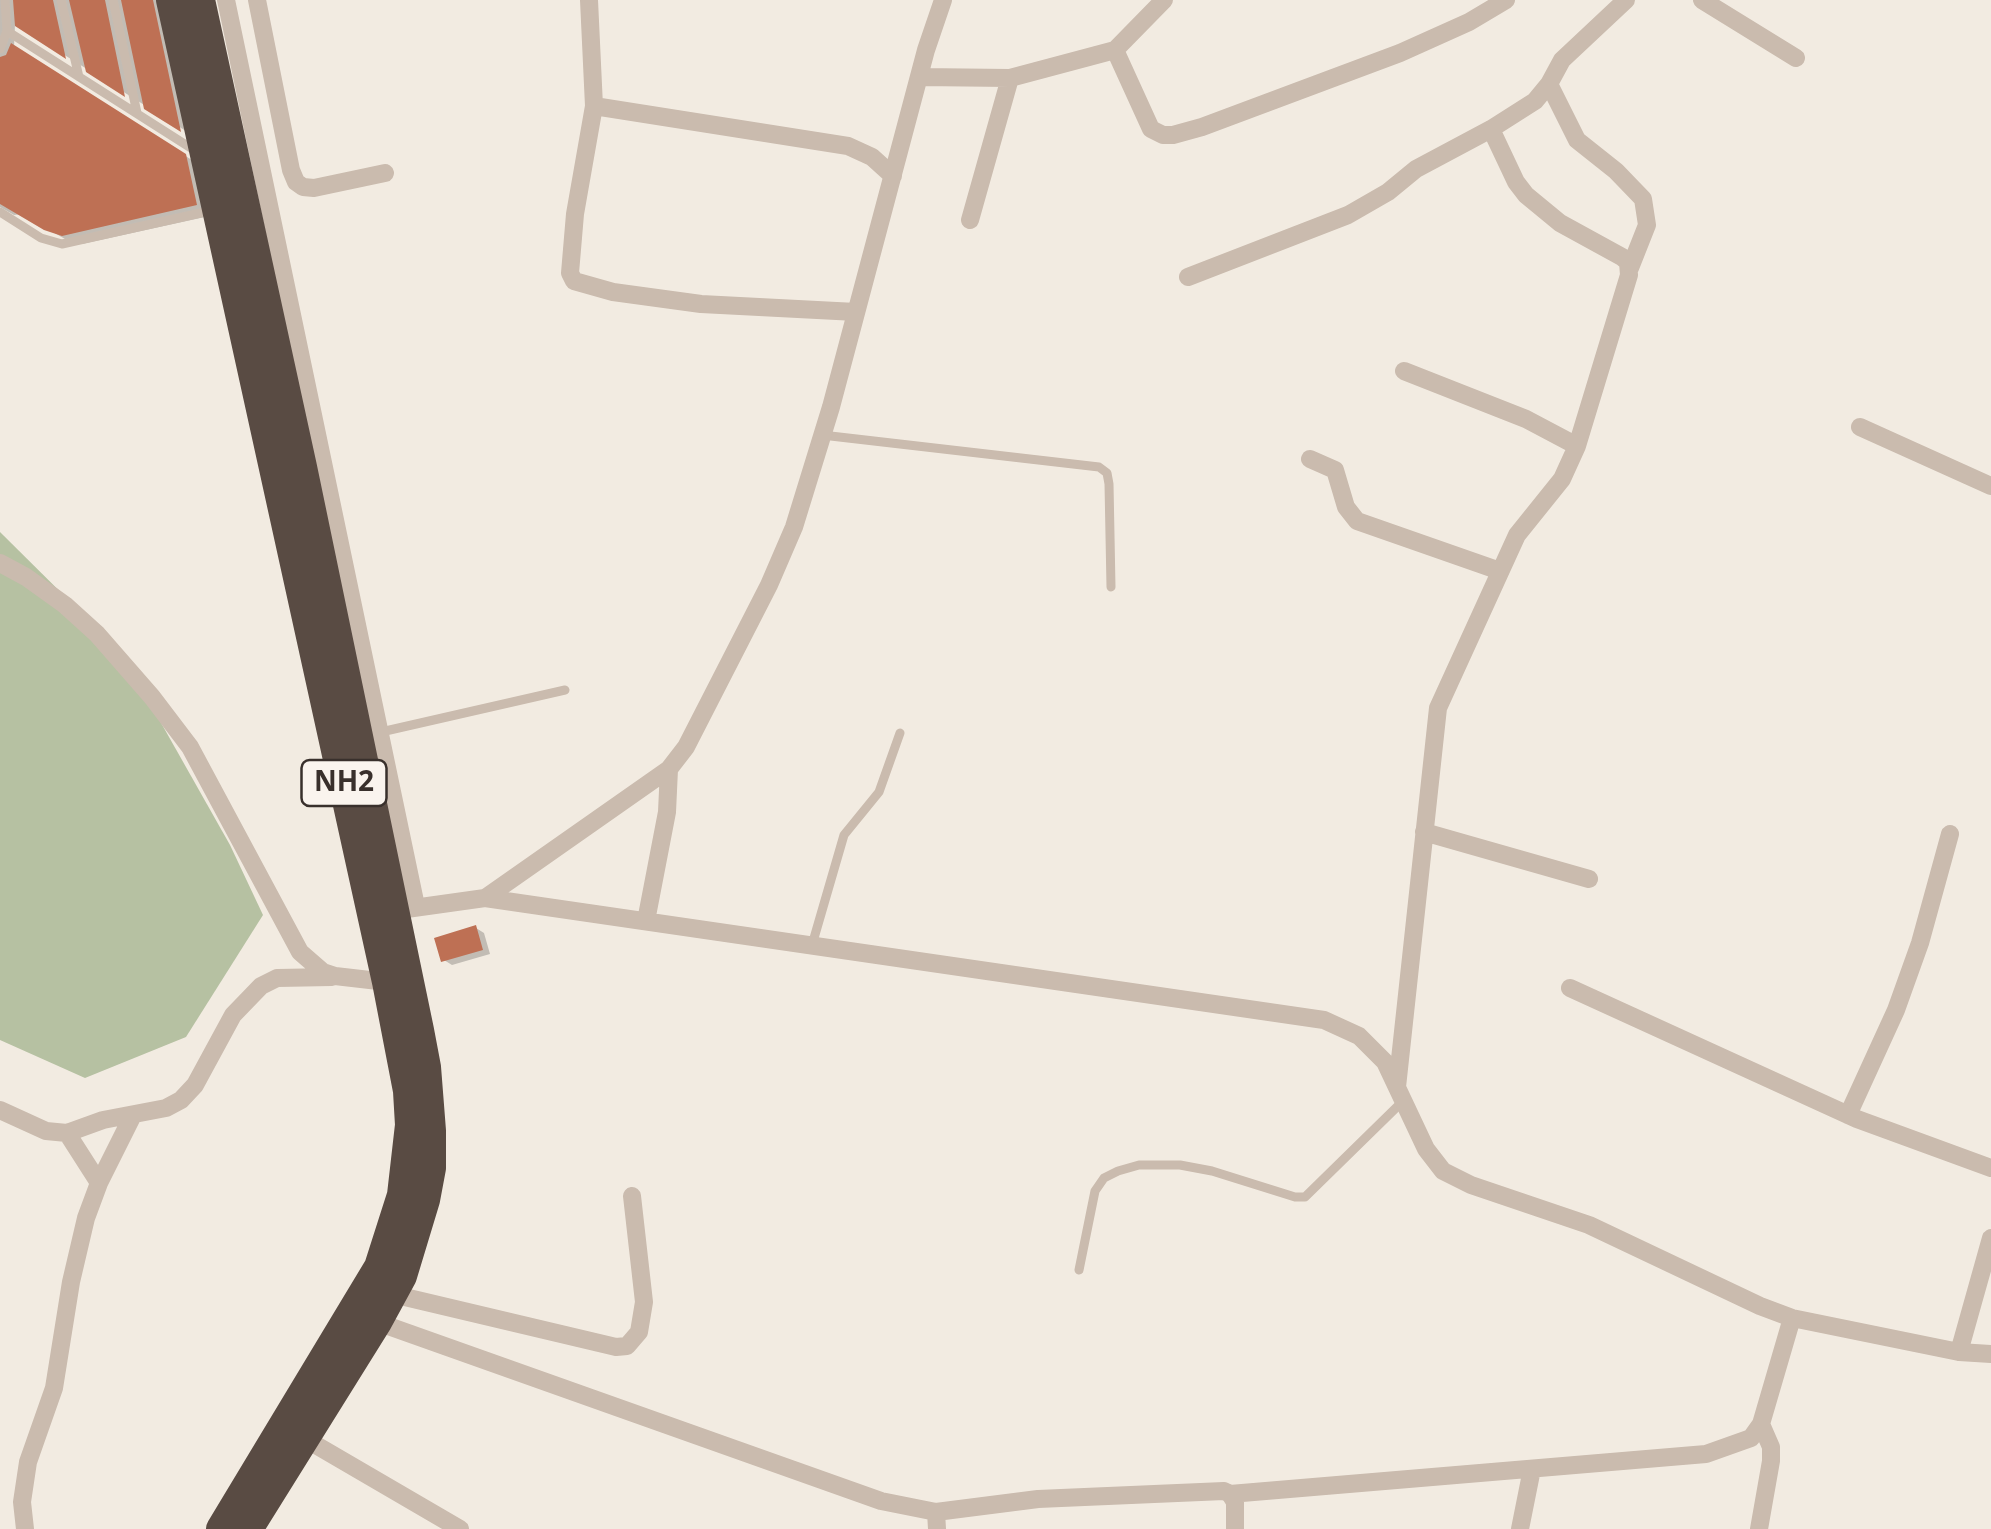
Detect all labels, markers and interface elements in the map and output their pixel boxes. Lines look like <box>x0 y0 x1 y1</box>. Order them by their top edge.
road number: NH2 <box>302 760 386 806</box>

